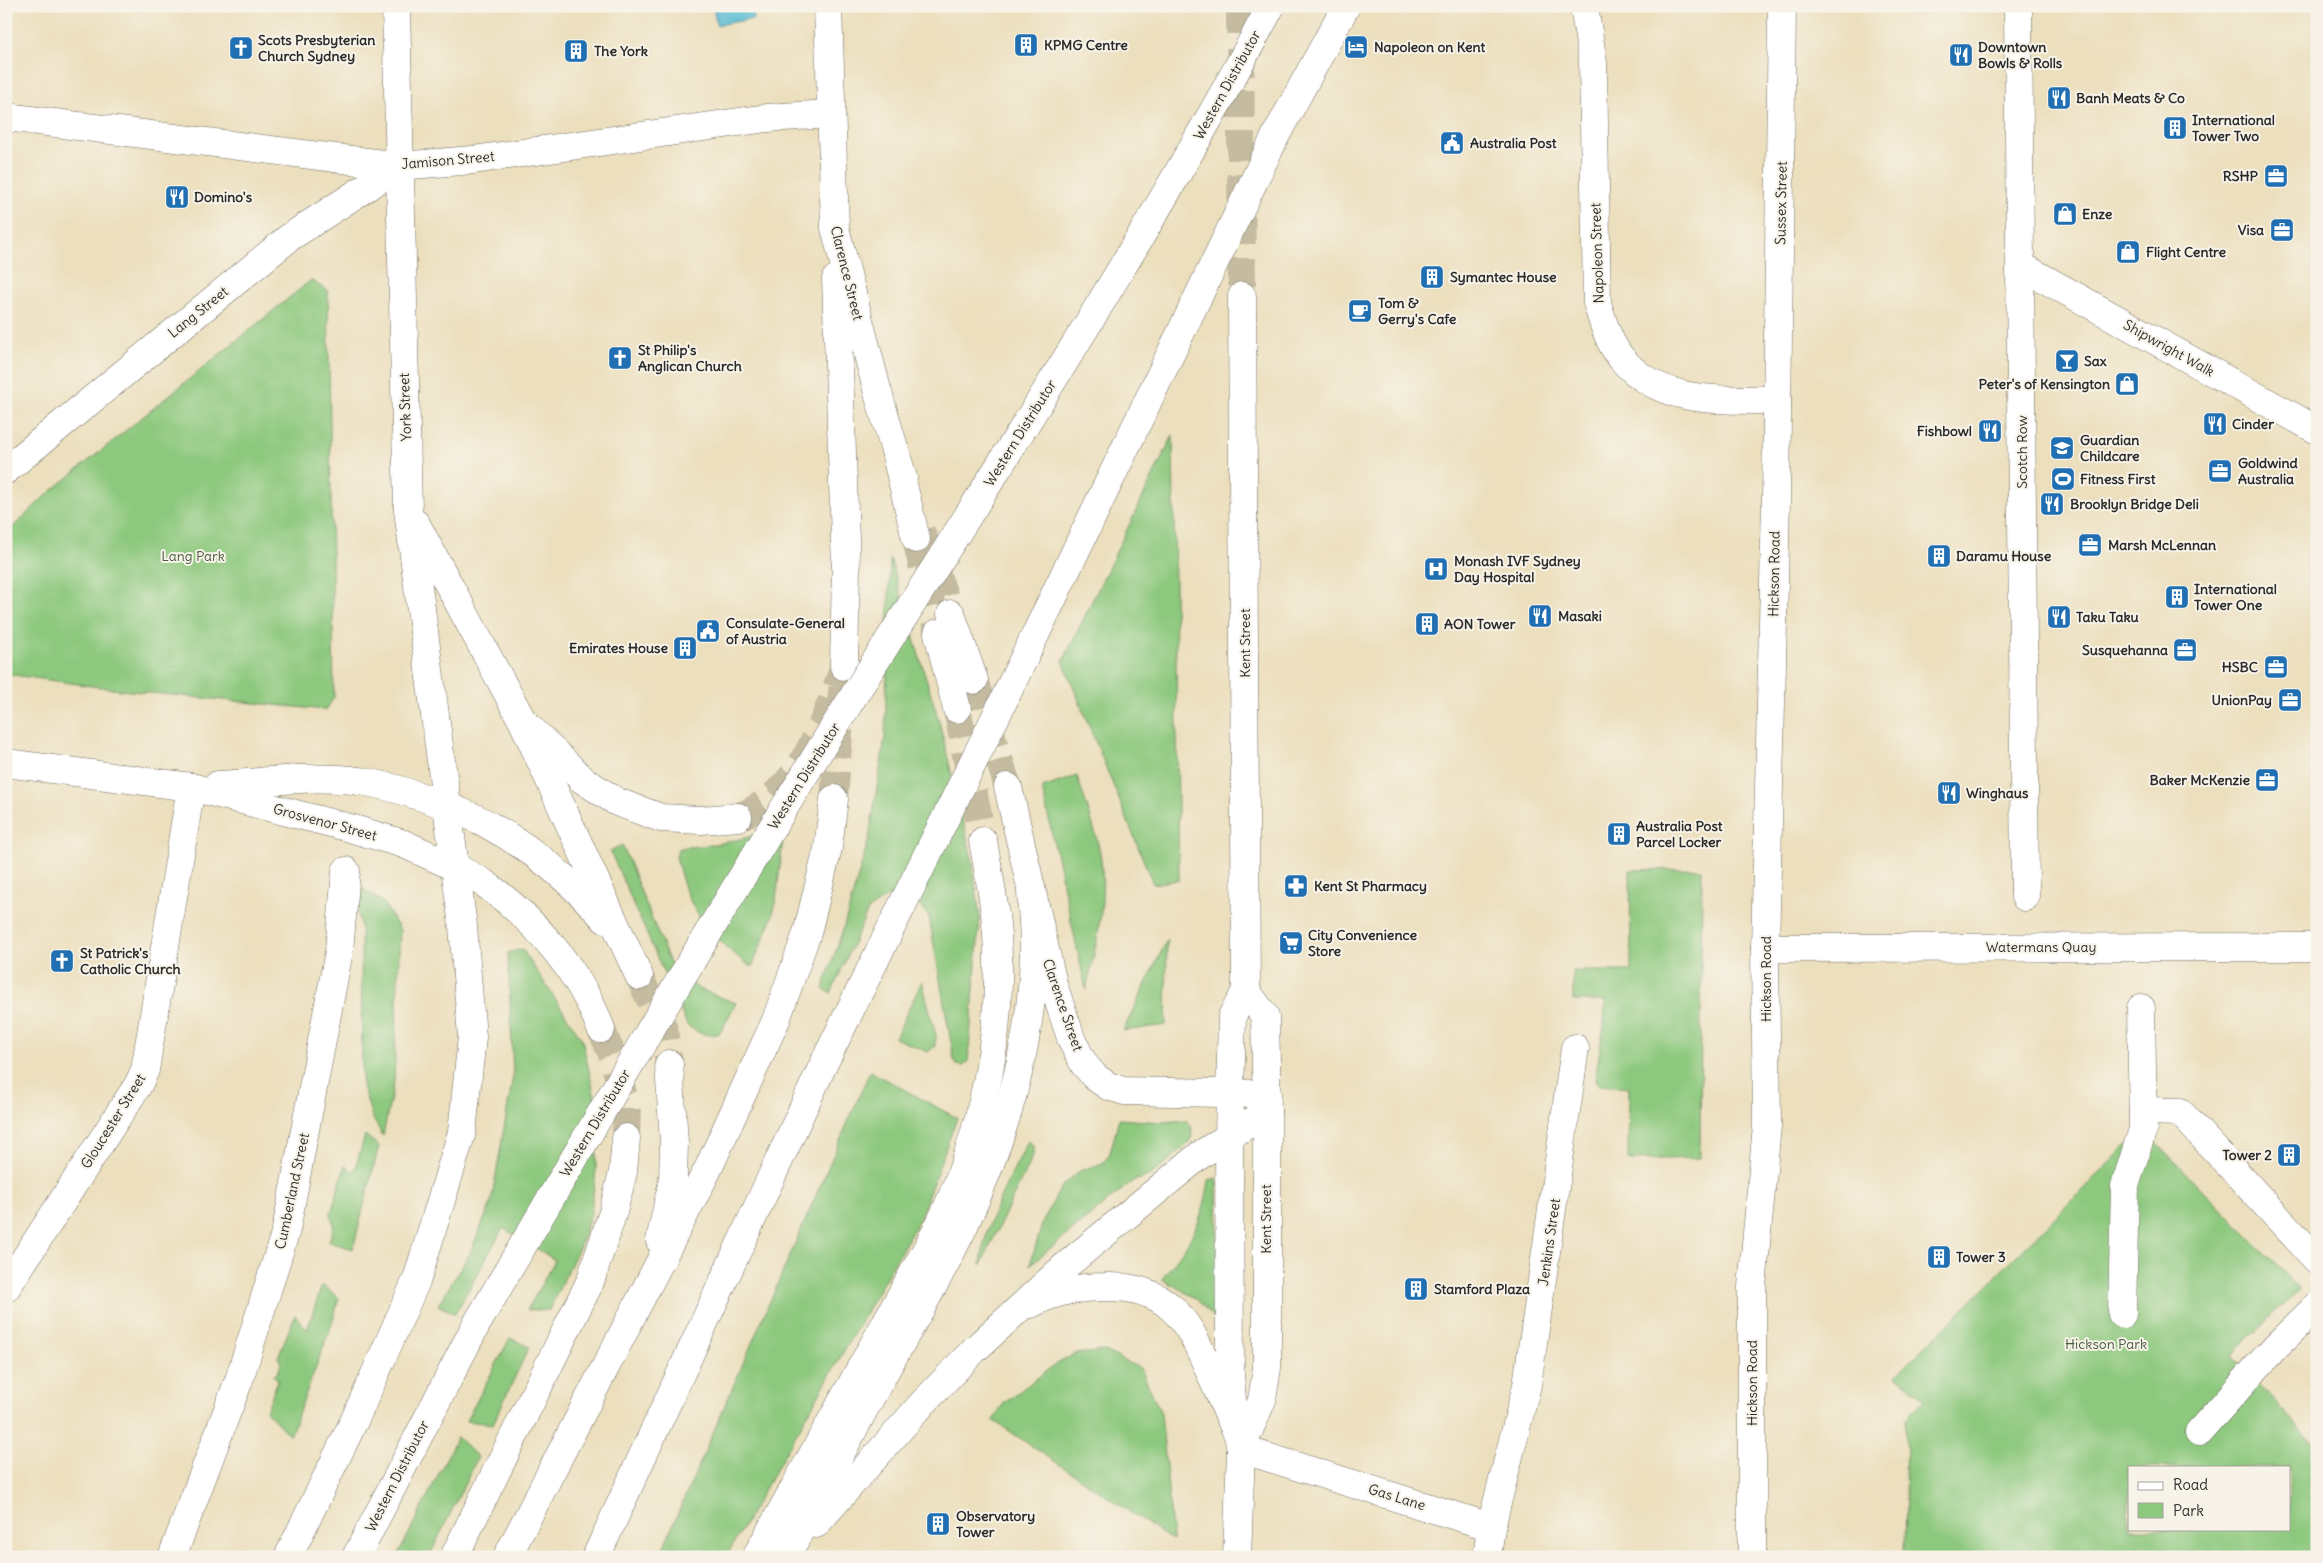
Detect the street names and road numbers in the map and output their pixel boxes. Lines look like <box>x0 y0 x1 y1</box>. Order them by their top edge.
street label: Western Distributor <box>1189 27 1265 143</box>
street label: Jamison Street <box>401 147 496 173</box>
street label: Sussex Street <box>1771 161 1791 245</box>
street label: Napoleon Street <box>1586 202 1608 304</box>
street label: Clarence Street <box>827 224 867 322</box>
street label: Lang Street <box>164 282 232 342</box>
street label: Shipwright Walk <box>2120 316 2218 380</box>
street label: York Street <box>395 372 415 441</box>
street label: Western Distributor <box>980 376 1060 490</box>
street label: Scotch Row <box>2013 415 2031 489</box>
street label: Hickson Road <box>1764 531 1784 617</box>
street label: Kent Street <box>1236 608 1254 678</box>
street label: Western Distributor <box>764 719 844 833</box>
street label: Grosvenor Street <box>271 800 379 845</box>
street label: Hickson Road <box>1757 936 1775 1022</box>
street label: Watermans Quay <box>1986 938 2096 956</box>
street label: Clarence Street <box>1039 956 1087 1054</box>
street label: Western Distributor <box>556 1066 634 1180</box>
street label: Gloucester Street <box>77 1070 150 1172</box>
street label: Cumberland Street <box>271 1131 313 1251</box>
street label: Kent Street <box>1257 1184 1275 1254</box>
street label: Jenkins Street <box>1534 1197 1564 1287</box>
street label: Hickson Road <box>1743 1340 1761 1426</box>
street label: Western Distributor <box>361 1417 433 1535</box>
street label: Gas Lane <box>1366 1480 1428 1514</box>

